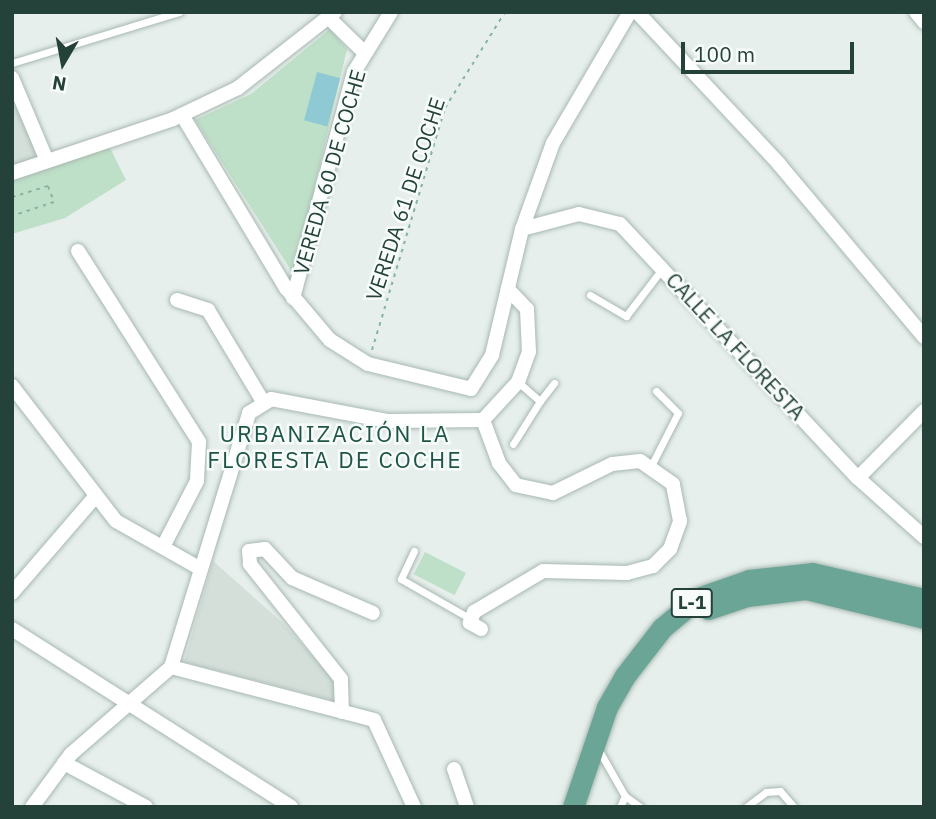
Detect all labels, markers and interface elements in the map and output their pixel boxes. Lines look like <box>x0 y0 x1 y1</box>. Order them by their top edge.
north arrow <box>28 28 98 98</box>
scale bar <box>684 28 857 72</box>
text: 100 m <box>694 40 755 68</box>
street label: VEREDA 60 DE COCHE <box>288 67 370 277</box>
text: N <box>50 71 68 97</box>
street label: VEREDA 61 DE COCHE <box>360 94 450 304</box>
street label: CALLE LA FLORESTA <box>661 267 811 425</box>
district label: URBANIZACIÓN LA FLORESTA DE COCHE <box>209 419 461 473</box>
road number: L-1 <box>669 588 715 618</box>

